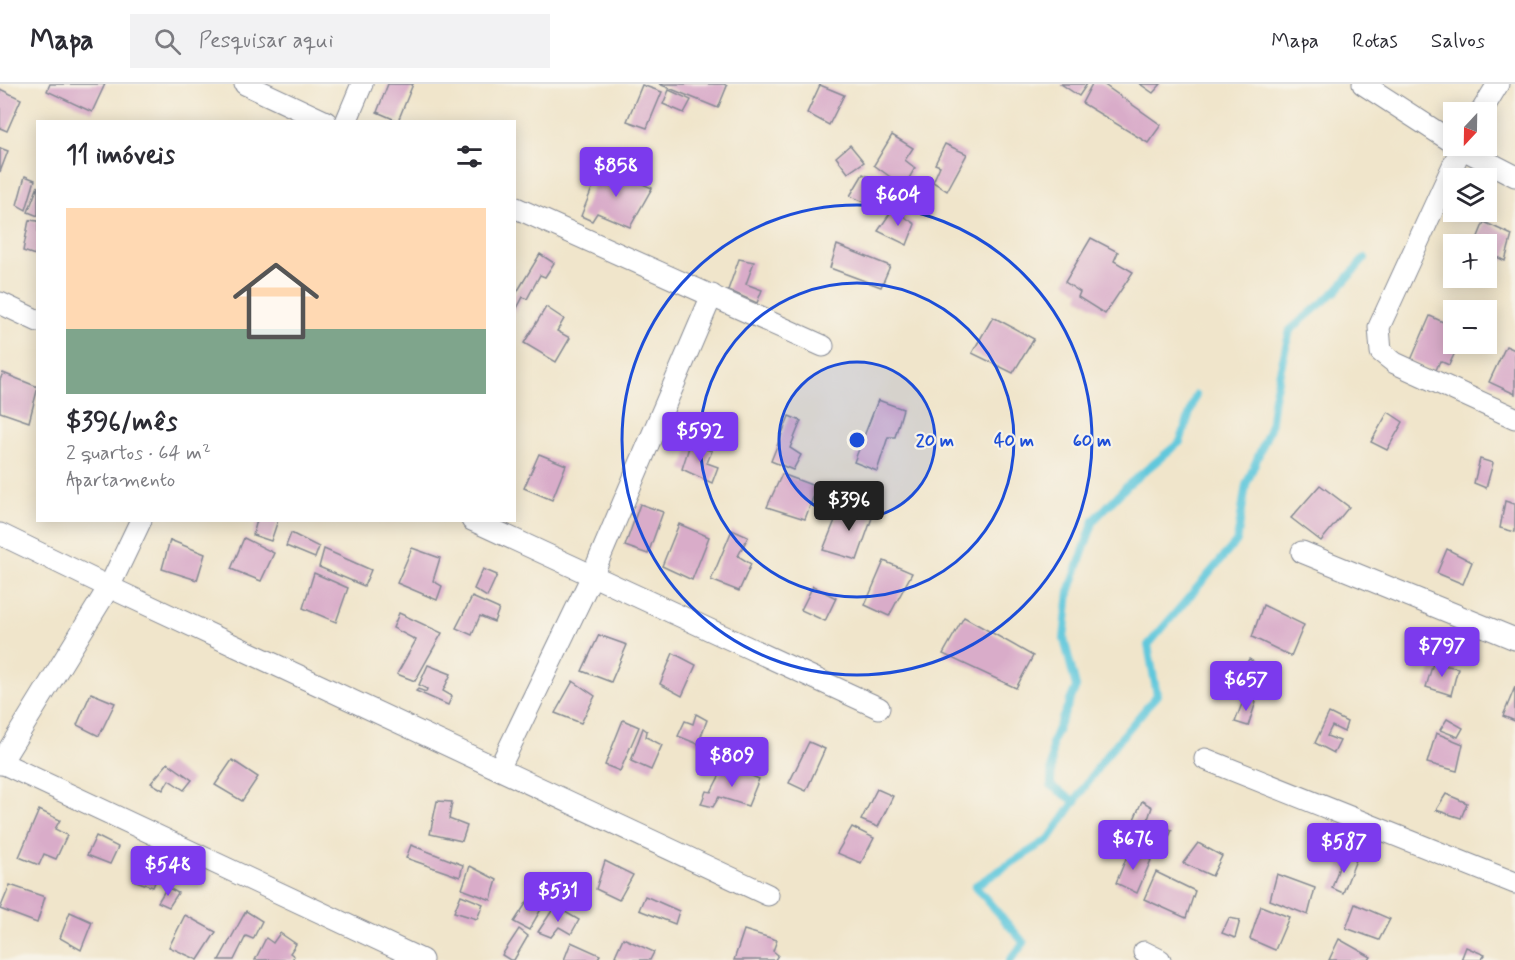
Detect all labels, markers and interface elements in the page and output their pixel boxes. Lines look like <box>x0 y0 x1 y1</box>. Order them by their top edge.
search box <box>130 14 550 68</box>
text: Mapa <box>30 23 94 60</box>
icon: search <box>151 25 184 58</box>
text: Pesquisar aqui <box>199 27 334 55</box>
text: Mapa <box>1271 27 1319 55</box>
text: Rotas <box>1352 27 1398 55</box>
text: Salvos <box>1431 27 1485 55</box>
north arrow <box>1443 102 1497 156</box>
map controls <box>1443 102 1497 354</box>
text: 11 imóveis <box>66 139 175 173</box>
icon: filters <box>453 140 486 173</box>
pin: $858 <box>580 147 652 198</box>
text: $858 <box>594 153 638 180</box>
button: layers <box>1443 168 1497 222</box>
pin: $604 <box>862 176 934 227</box>
text: $604 <box>875 182 921 209</box>
button: + <box>1443 234 1497 288</box>
icon: home <box>222 247 330 355</box>
button: − <box>1443 300 1497 354</box>
text: $396/mês <box>66 406 177 440</box>
pin: $592 <box>664 412 736 463</box>
text: $592 <box>676 418 724 445</box>
text: 20 m <box>916 429 954 453</box>
text: 40 m <box>994 429 1034 453</box>
text: 60 m <box>1073 429 1111 453</box>
centre of rings <box>847 430 867 450</box>
text: 2 quartos · 64 m² <box>66 440 211 467</box>
text: Apartamento <box>66 467 175 494</box>
pin: $396 <box>813 481 885 532</box>
text: $396 <box>828 487 870 514</box>
pin: $797 <box>1406 627 1478 678</box>
text: $797 <box>1419 633 1466 660</box>
pin: $657 <box>1210 661 1282 712</box>
text: $657 <box>1224 667 1268 694</box>
pin: $809 <box>696 737 768 788</box>
text: $809 <box>709 743 755 770</box>
pin: $676 <box>1097 820 1169 871</box>
pin: $587 <box>1308 823 1380 874</box>
text: $676 <box>1112 826 1154 853</box>
text: $587 <box>1321 829 1367 856</box>
pin: $548 <box>132 846 204 897</box>
text: $548 <box>145 852 191 879</box>
pin: $531 <box>522 872 594 923</box>
text: $531 <box>538 878 578 905</box>

